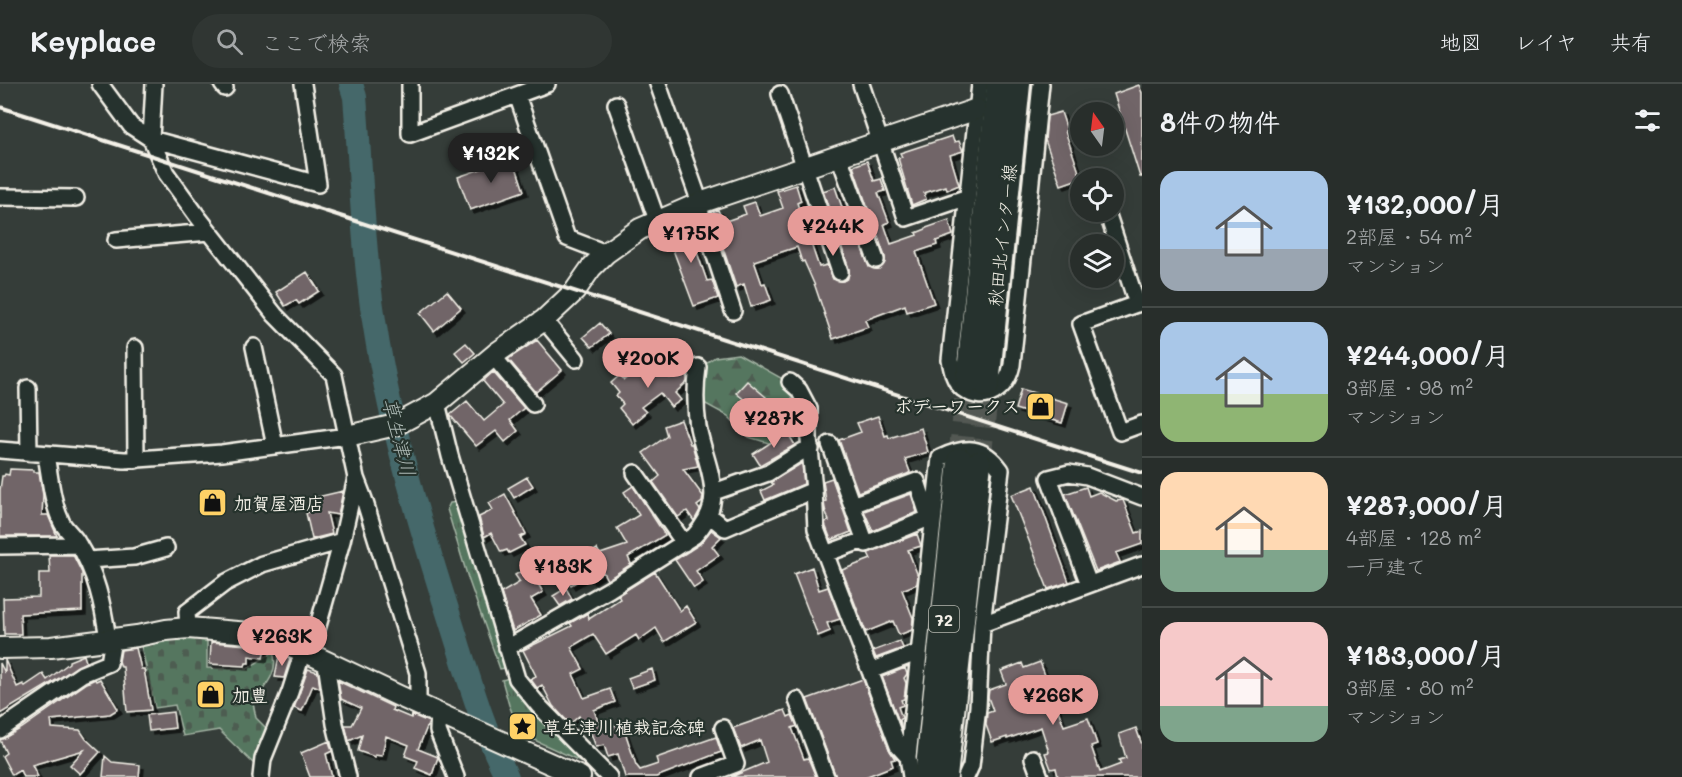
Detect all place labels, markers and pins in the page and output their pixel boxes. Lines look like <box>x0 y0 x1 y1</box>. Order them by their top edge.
pin: ¥132K <box>449 133 533 184</box>
pin: ¥244K <box>791 206 875 257</box>
pin: ¥175K <box>649 213 733 264</box>
pin: ¥200K <box>606 338 690 389</box>
shop icon: ボデーワークス <box>1025 390 1057 422</box>
place label: ボデーワークス <box>894 394 1020 418</box>
pin: ¥287K <box>732 398 816 449</box>
shop icon: 加賀屋酒店 <box>197 487 229 519</box>
place label: 加賀屋酒店 <box>234 491 324 515</box>
pin: ¥183K <box>521 546 605 597</box>
pin: ¥263K <box>240 616 324 667</box>
pin: ¥266K <box>1011 675 1095 726</box>
shop icon: 加豊 <box>195 679 227 711</box>
place label: 加豊 <box>232 683 268 707</box>
place icon: 草生津川植栽記念碑 <box>506 711 538 743</box>
place label: 草生津川植栽記念碑 <box>543 715 705 739</box>

